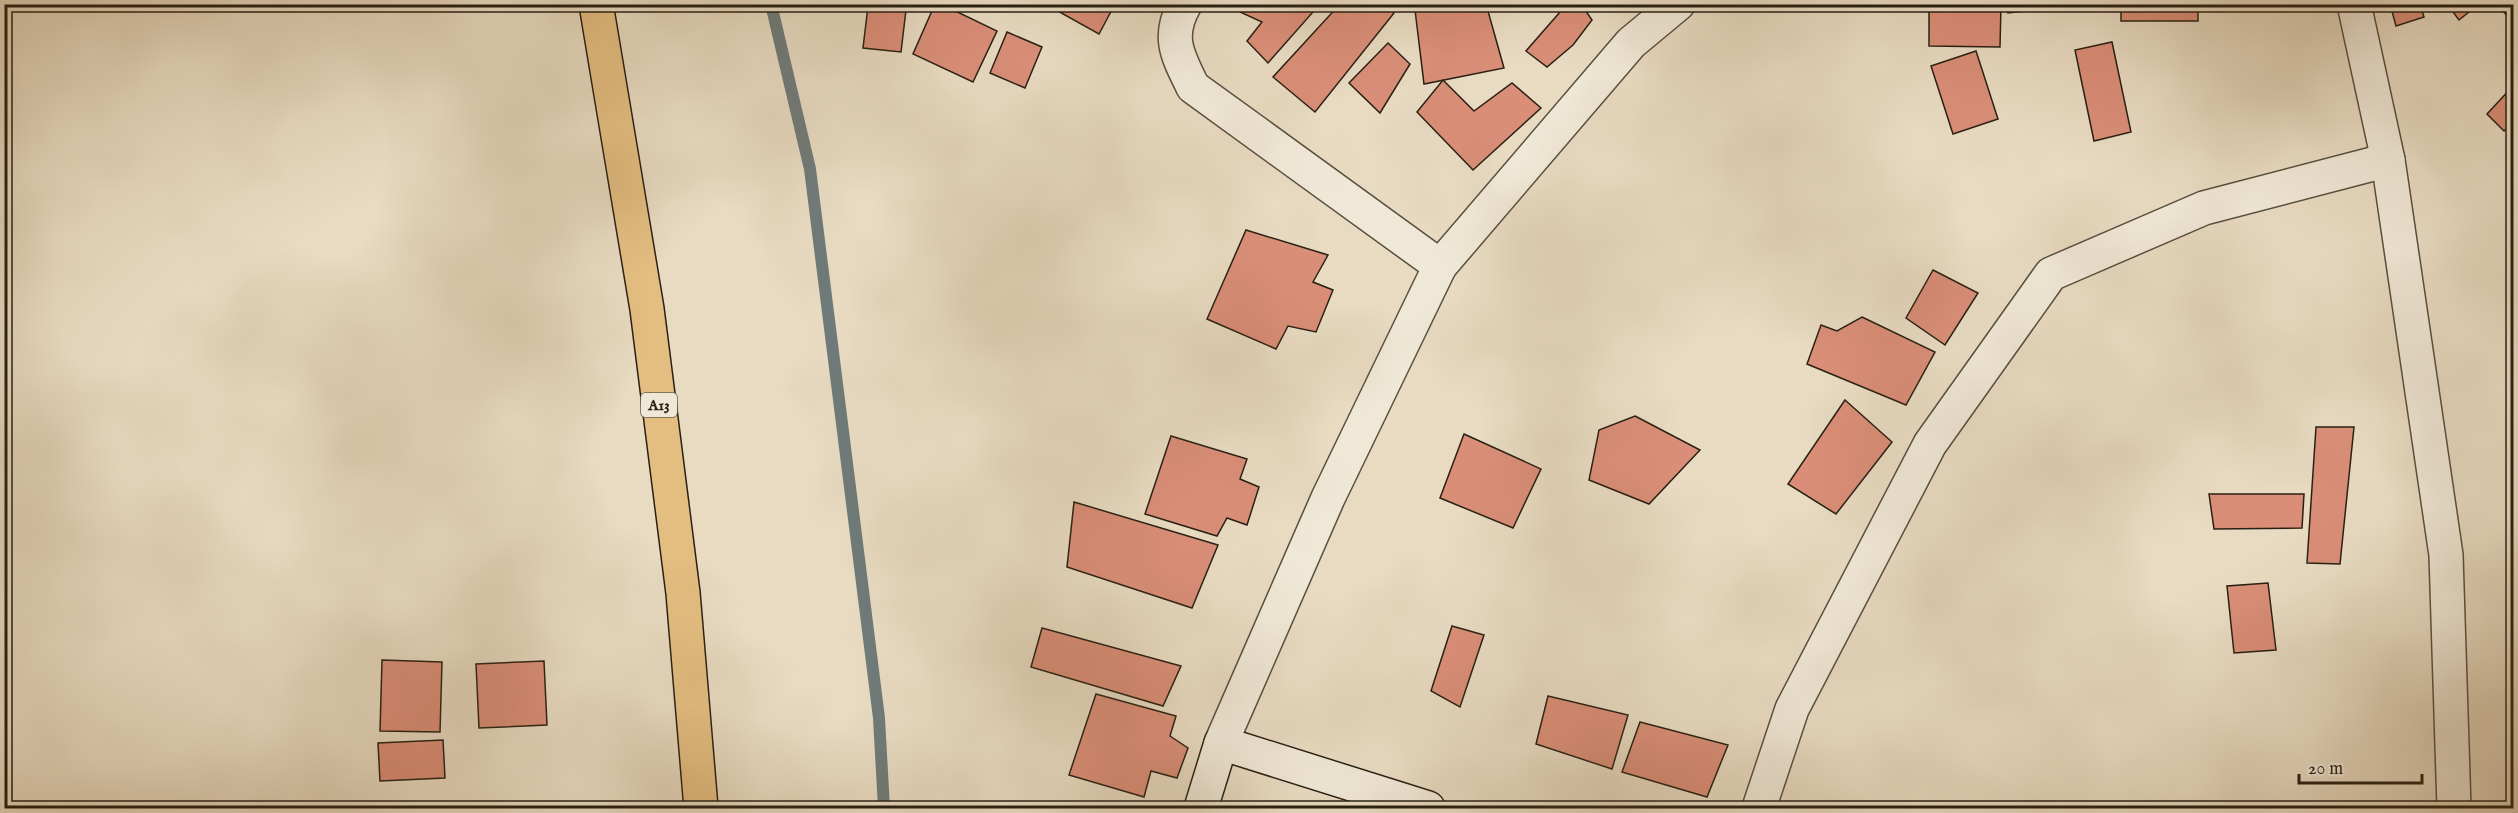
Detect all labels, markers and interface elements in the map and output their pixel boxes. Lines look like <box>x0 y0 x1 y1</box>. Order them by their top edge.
road number: A13 <box>641 393 677 417</box>
scale bar <box>2299 747 2422 785</box>
text: 20 m <box>2308 758 2343 781</box>

